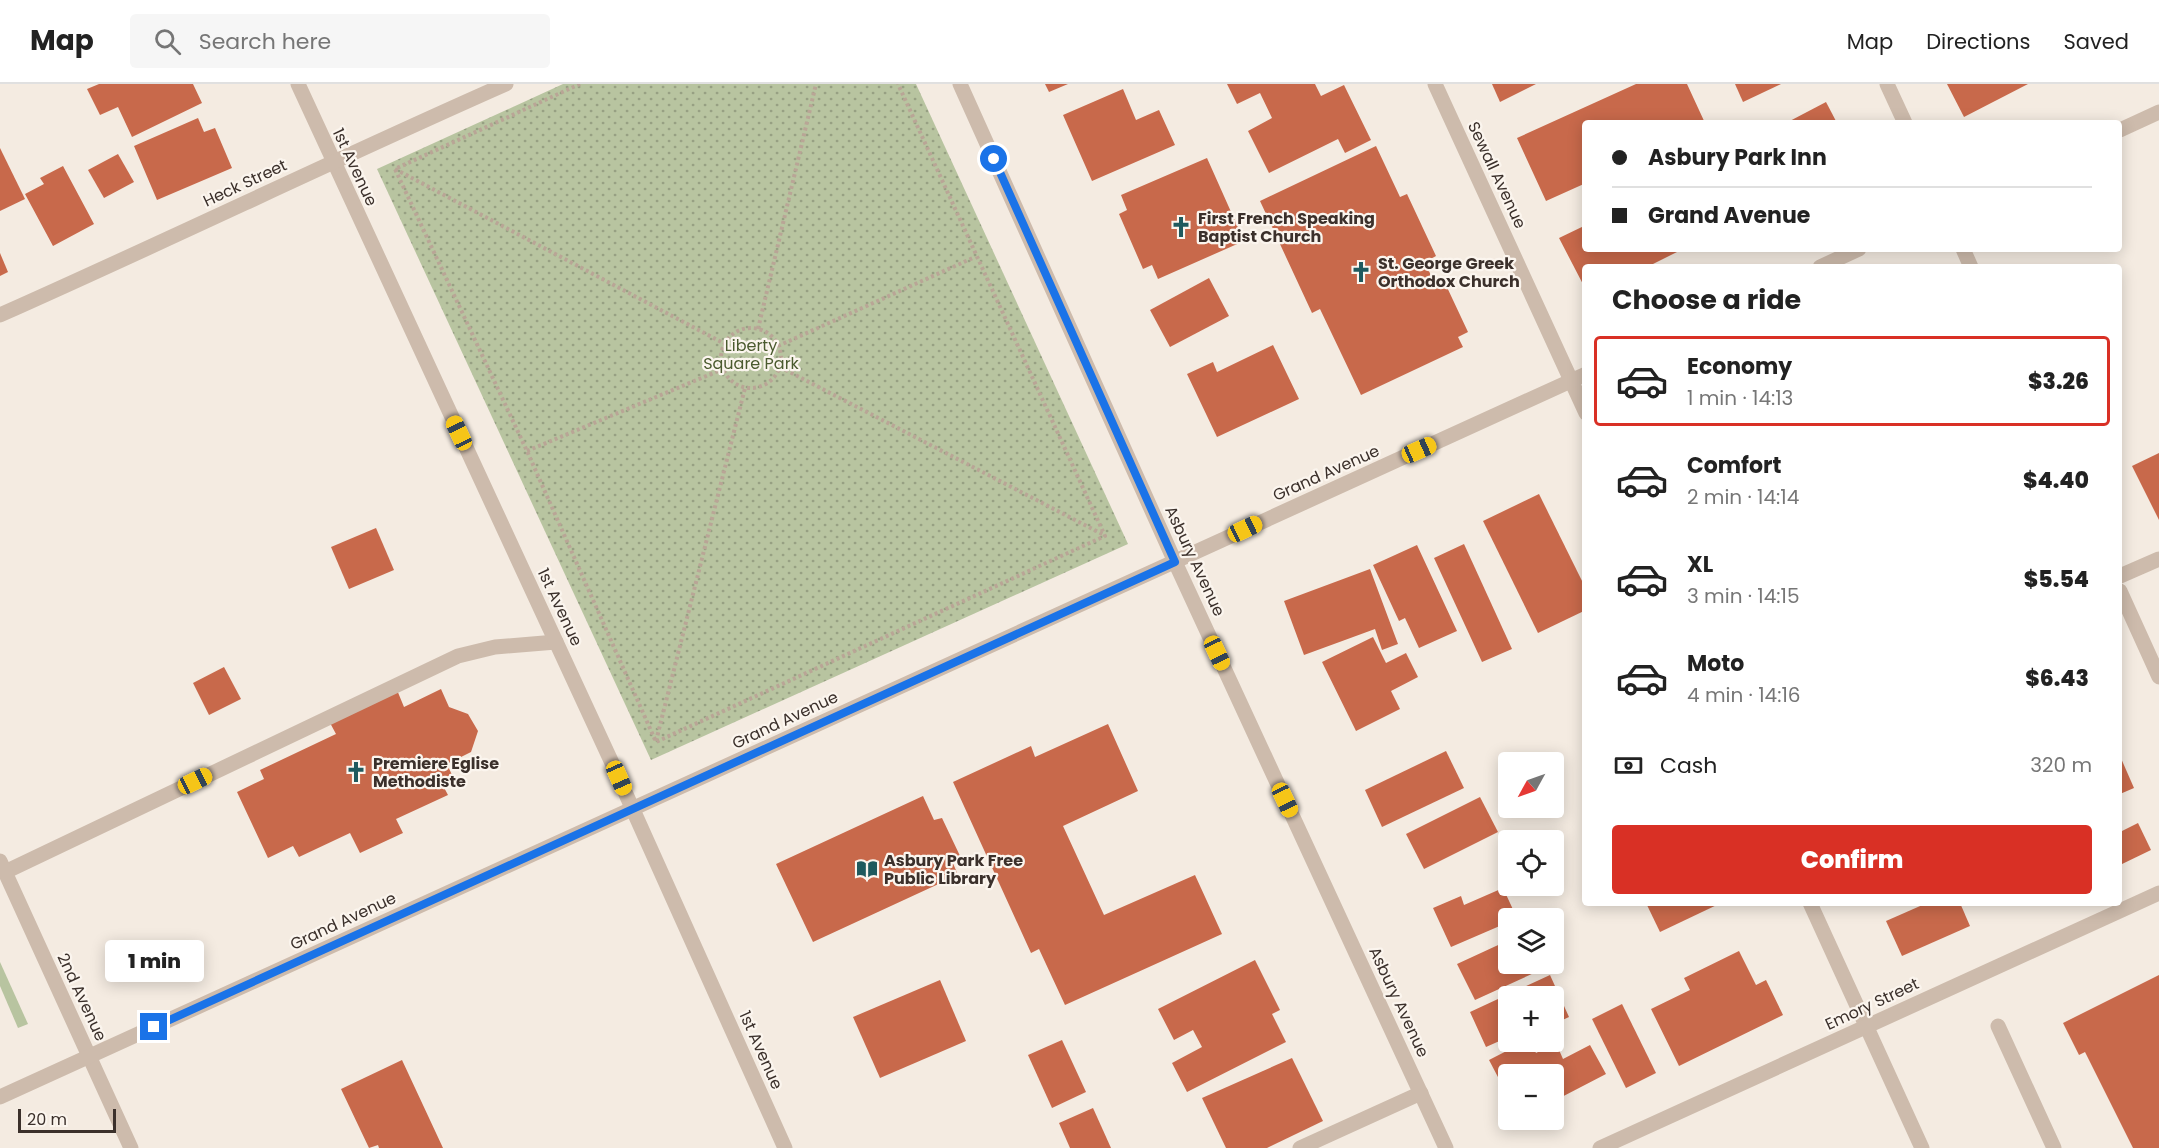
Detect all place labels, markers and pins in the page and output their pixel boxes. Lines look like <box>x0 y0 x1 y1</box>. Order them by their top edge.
place label: First French Speaking Baptist Church <box>1198 207 1375 248</box>
church icon: First French Speaking Baptist Church <box>1169 215 1193 239</box>
place label: St. George Greek Orthodox Church <box>1378 252 1520 293</box>
church icon: St. George Greek Orthodox Church <box>1349 260 1373 284</box>
place label: Premiere Eglise Methodiste <box>373 752 499 793</box>
church icon: Premiere Eglise Methodiste <box>344 760 368 784</box>
place label: Asbury Park Free Public Library <box>884 849 1023 890</box>
library icon: Asbury Park Free Public Library <box>855 857 879 881</box>

